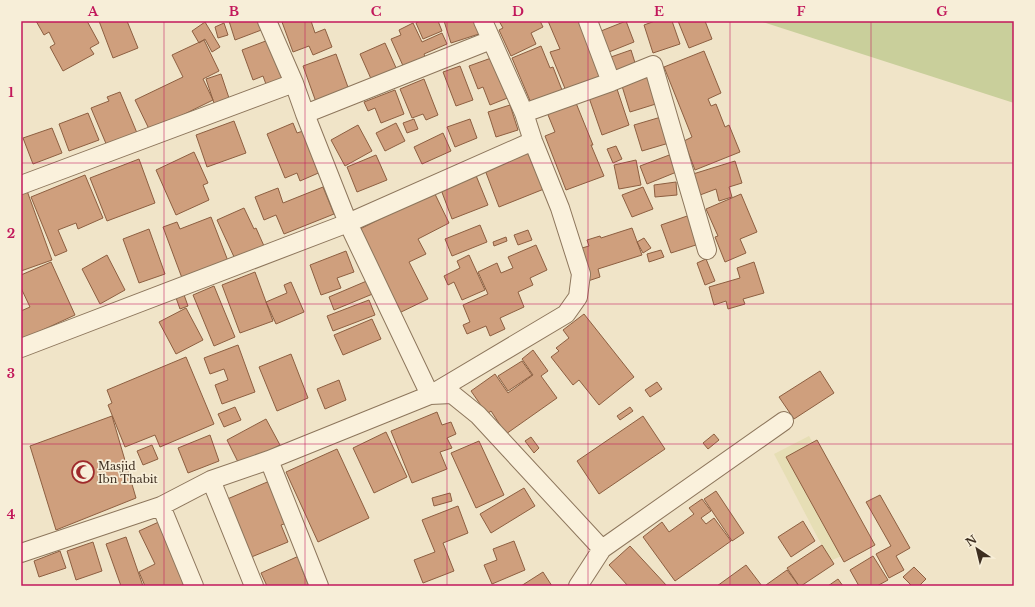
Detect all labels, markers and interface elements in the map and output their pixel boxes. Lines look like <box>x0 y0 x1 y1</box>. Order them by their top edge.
text: A <box>87 3 99 20</box>
text: B <box>229 3 239 20</box>
text: C <box>371 3 382 20</box>
text: D <box>512 3 524 20</box>
text: E <box>654 3 664 20</box>
text: F <box>797 3 806 20</box>
text: G <box>936 3 948 20</box>
text: 1 <box>8 84 14 101</box>
text: 2 <box>7 225 15 242</box>
text: 3 <box>7 365 15 382</box>
mosque icon: Masjid Ibn Thabit <box>70 459 96 485</box>
place label: Masjid Ibn Thabit <box>98 459 159 486</box>
text: 4 <box>7 506 16 523</box>
north arrow <box>957 529 997 569</box>
text: N <box>963 532 980 550</box>

